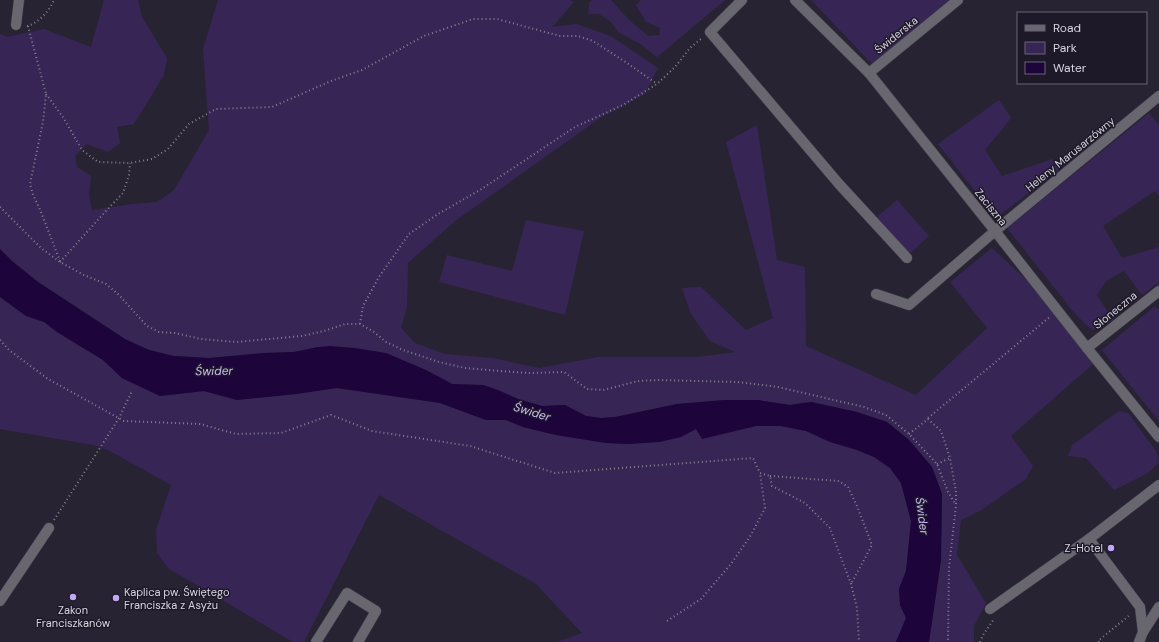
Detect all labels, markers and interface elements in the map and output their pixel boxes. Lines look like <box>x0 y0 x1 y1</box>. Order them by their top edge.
legend <box>1017 12 1147 84</box>
street label: Świderska <box>872 13 920 57</box>
text: Road <box>1053 20 1081 36</box>
text: Park <box>1053 40 1077 56</box>
text: Water <box>1053 60 1087 76</box>
street label: Heleny Marusarzówny <box>1023 114 1117 194</box>
street label: Zaciszna <box>972 186 1010 228</box>
street label: Słoneczna <box>1090 288 1140 332</box>
water label: Świder <box>195 363 234 379</box>
water label: Świder <box>512 399 553 425</box>
water label: Świder <box>911 496 933 536</box>
place label: Z-Hotel <box>1064 541 1103 555</box>
marker: Z-Hotel <box>1106 543 1116 553</box>
place label: Kaplica pw. Świętego Franciszka z Asyżu <box>124 585 229 612</box>
marker: Zakon Franciszkanów <box>68 592 78 602</box>
marker: Kaplica pw. Świętego Franciszka z Asyżu <box>111 593 121 603</box>
place label: Zakon Franciszkanów <box>36 603 111 630</box>

